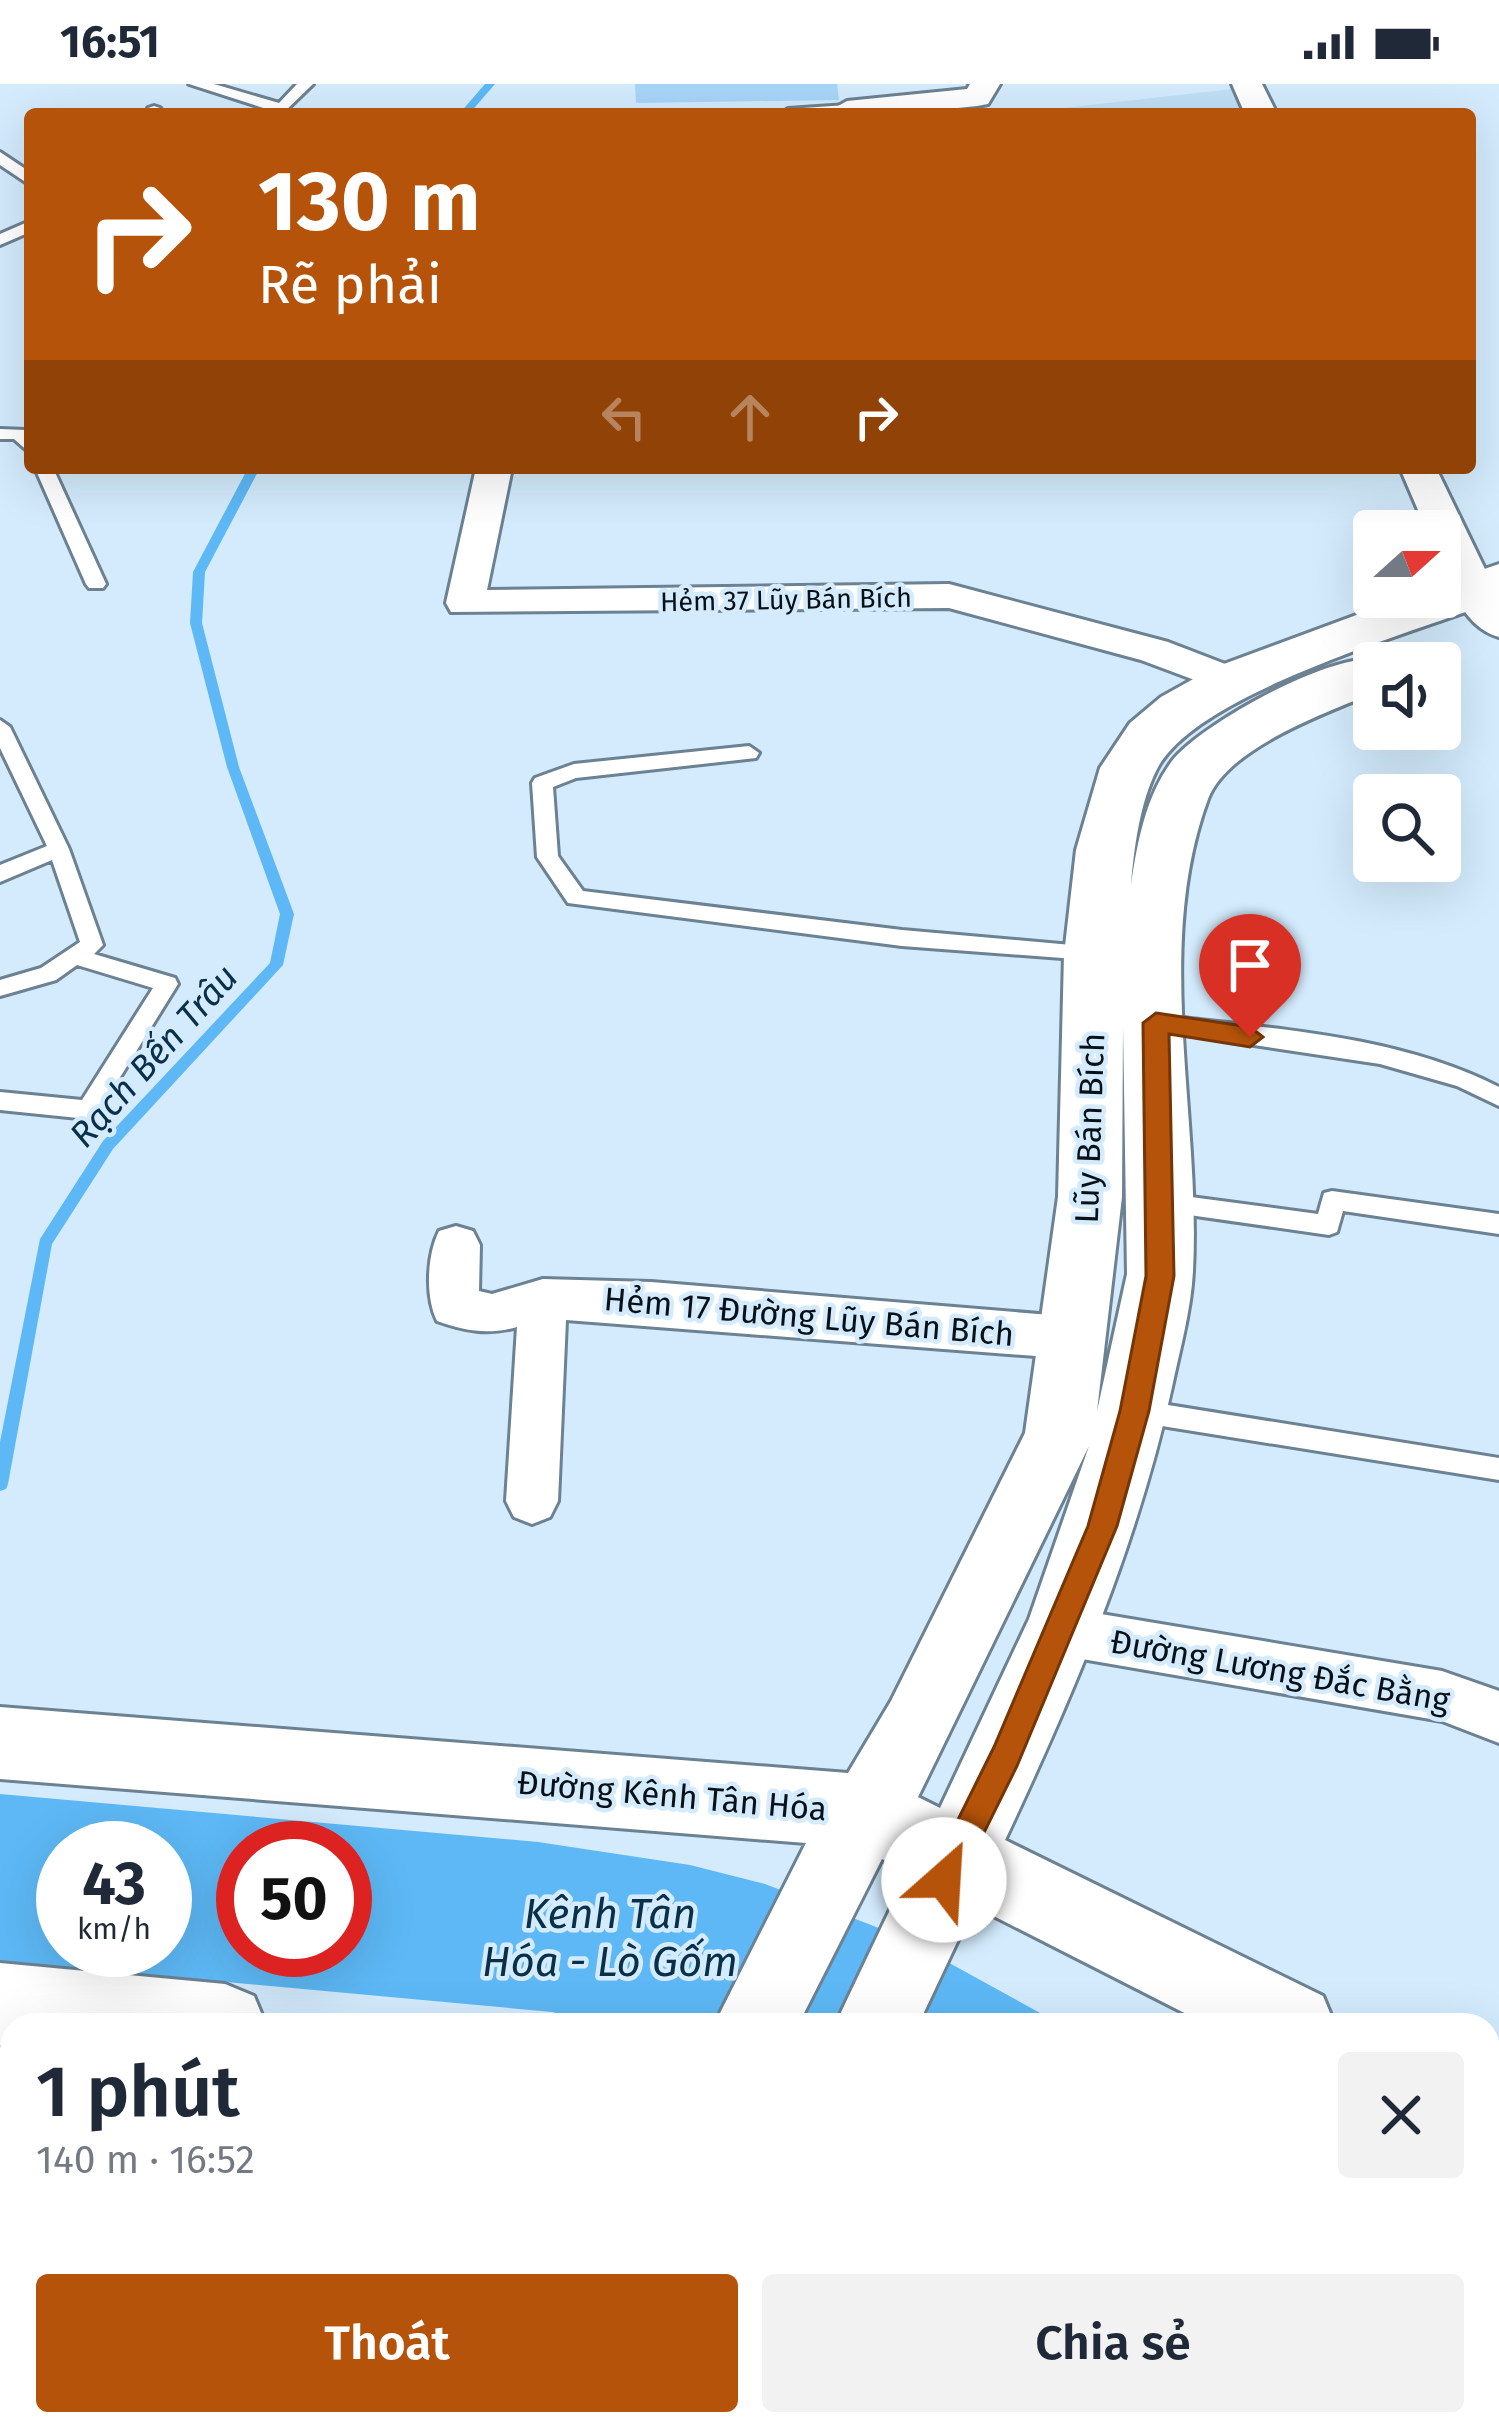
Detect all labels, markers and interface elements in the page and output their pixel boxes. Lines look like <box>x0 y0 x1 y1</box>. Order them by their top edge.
text: 16:51 <box>60 15 160 69</box>
text: 130 m <box>258 151 481 252</box>
icon: right <box>60 156 216 312</box>
text: Rẽ phải <box>258 253 442 317</box>
icon: left <box>591 384 657 450</box>
icon: ahead <box>717 384 783 450</box>
icon: right <box>843 384 909 450</box>
north arrow <box>1353 510 1461 618</box>
map controls <box>1353 510 1461 882</box>
street label: Hẻm 37 Lũy Bán Bích <box>660 582 912 618</box>
button: sound <box>1353 642 1461 750</box>
button: search <box>1353 774 1461 882</box>
pin <box>1199 914 1301 1037</box>
icon: arrive <box>1217 932 1283 998</box>
water label: Rạch Bến Trâu <box>61 956 247 1156</box>
street label: Lũy Bán Bích <box>1067 1032 1113 1224</box>
street label: Hẻm 17 Đường Lũy Bán Bích <box>602 1279 1016 1355</box>
street label: Đường Lương Đắc Bằng <box>1107 1620 1454 1721</box>
street label: Đường Kênh Tân Hóa <box>515 1763 829 1829</box>
position arrow <box>881 1817 1007 1943</box>
speed limit sign: 50 <box>216 1821 372 1977</box>
text: 43 <box>82 1848 146 1920</box>
water label: Kênh Tân Hóa - Lò Gốm <box>482 1889 738 1987</box>
text: km/h <box>77 1911 151 1947</box>
text: 1 phút <box>36 2049 240 2135</box>
button: close <box>1338 2052 1464 2178</box>
text: 140 m · 16:52 <box>36 2137 255 2183</box>
button: Thoát <box>36 2274 738 2412</box>
button: Chia sẻ <box>762 2274 1464 2412</box>

